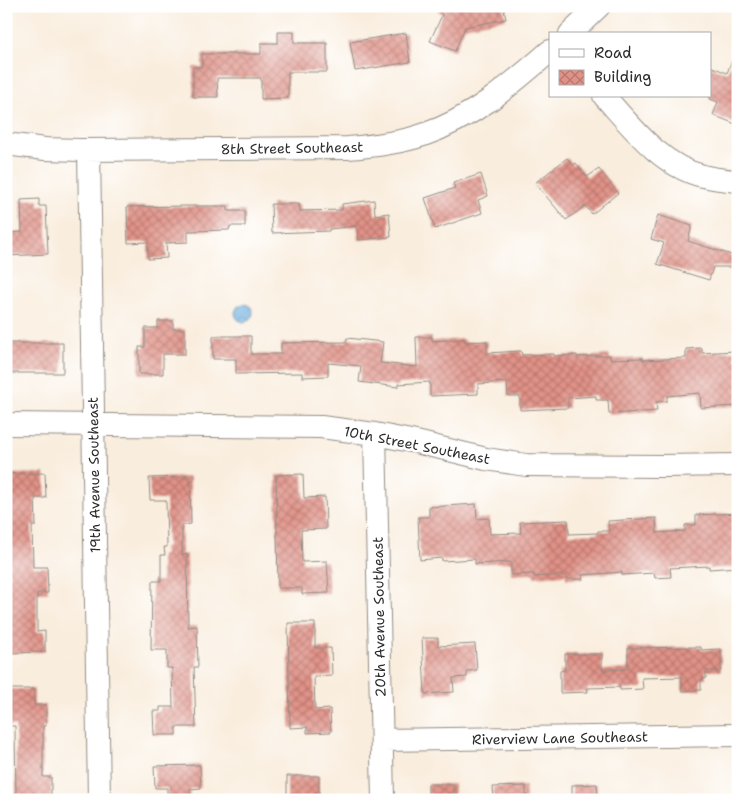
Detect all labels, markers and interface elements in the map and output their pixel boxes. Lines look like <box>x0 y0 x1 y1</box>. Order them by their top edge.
legend <box>549 32 712 98</box>
text: Road <box>594 43 632 63</box>
text: Building <box>594 67 651 87</box>
street label: 8th Street Southeast <box>220 138 364 158</box>
street label: 19th Avenue Southeast <box>84 397 104 553</box>
street label: 10th Street Southeast <box>342 422 492 468</box>
street label: 20th Avenue Southeast <box>369 537 389 697</box>
street label: Riverview Lane Southeast <box>472 727 648 749</box>

